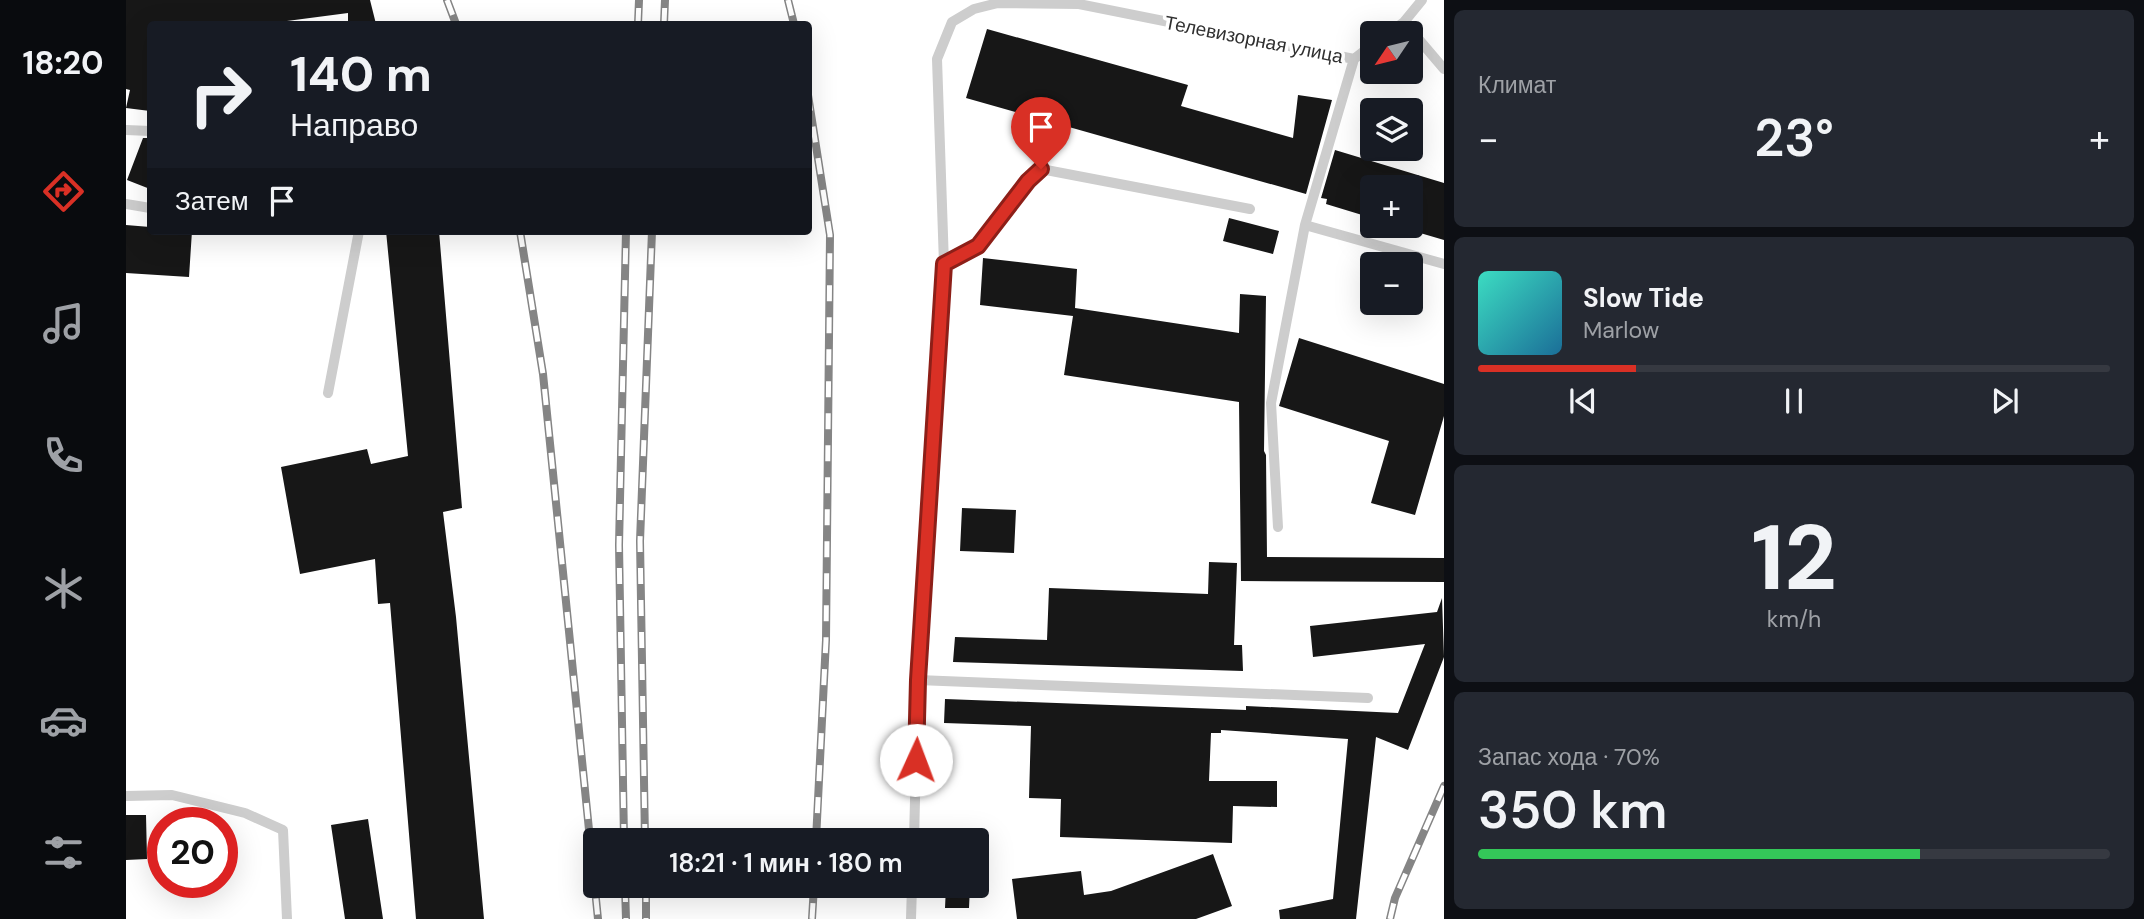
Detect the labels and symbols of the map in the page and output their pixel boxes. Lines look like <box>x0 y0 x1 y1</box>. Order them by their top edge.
street label: Телевизорная улица <box>1163 10 1346 69</box>
north arrow <box>1360 21 1423 84</box>
pin <box>1011 97 1071 169</box>
position arrow <box>879 723 953 797</box>
speed limit sign: 20 <box>147 807 238 898</box>

